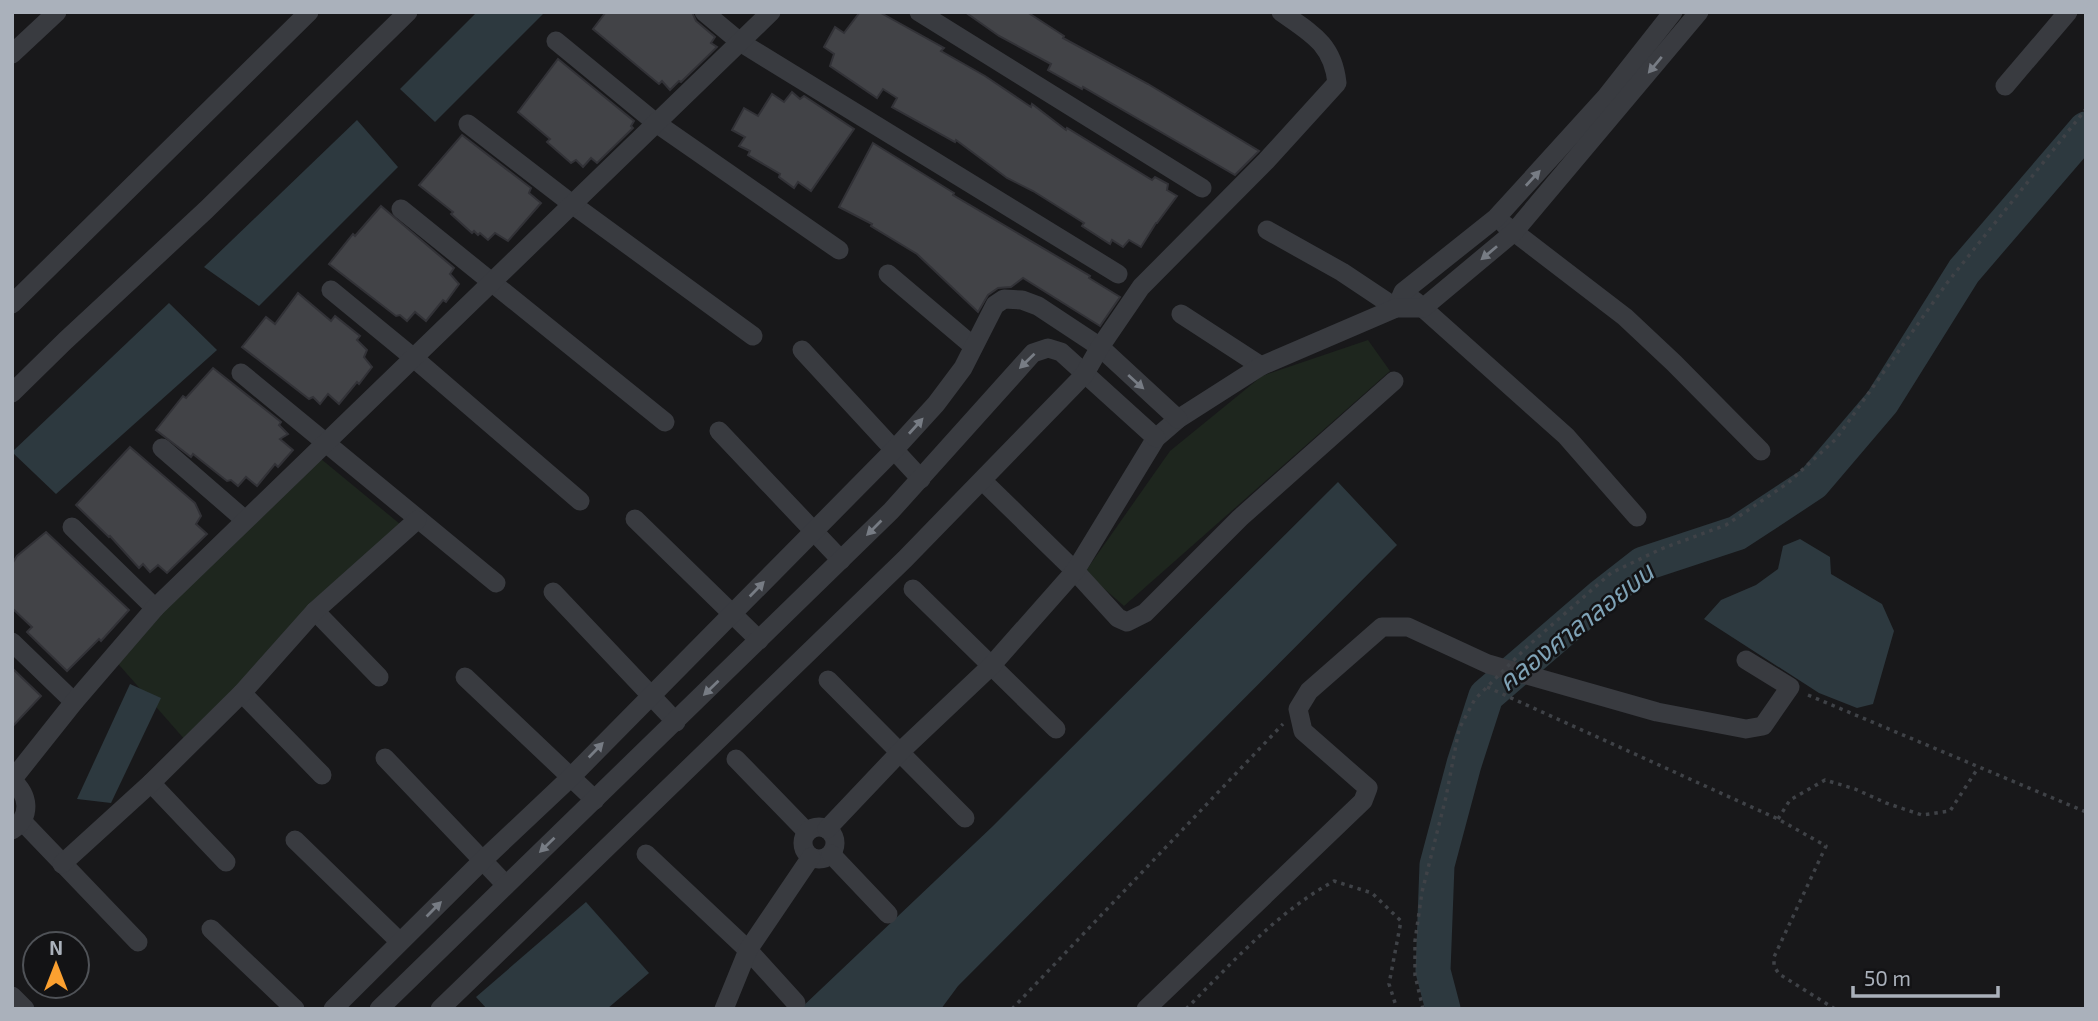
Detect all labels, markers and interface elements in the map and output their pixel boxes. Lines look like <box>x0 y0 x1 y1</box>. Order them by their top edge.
one-way arrow <box>1648 56 1663 73</box>
one-way arrow <box>1525 170 1541 187</box>
one-way arrow <box>1480 246 1498 261</box>
one-way arrow <box>1019 352 1036 369</box>
one-way arrow <box>1127 374 1145 390</box>
one-way arrow <box>908 417 924 435</box>
one-way arrow <box>865 520 882 537</box>
water label: คลองศาลาลอยบน <box>1491 554 1661 696</box>
one-way arrow <box>749 581 766 598</box>
one-way arrow <box>703 679 720 696</box>
one-way arrow <box>588 742 604 759</box>
one-way arrow <box>539 837 556 853</box>
one-way arrow <box>425 901 441 918</box>
north arrow <box>21 930 91 1000</box>
text: N <box>49 936 63 959</box>
scale bar <box>1853 954 1998 998</box>
text: 50 m <box>1864 965 1911 990</box>

